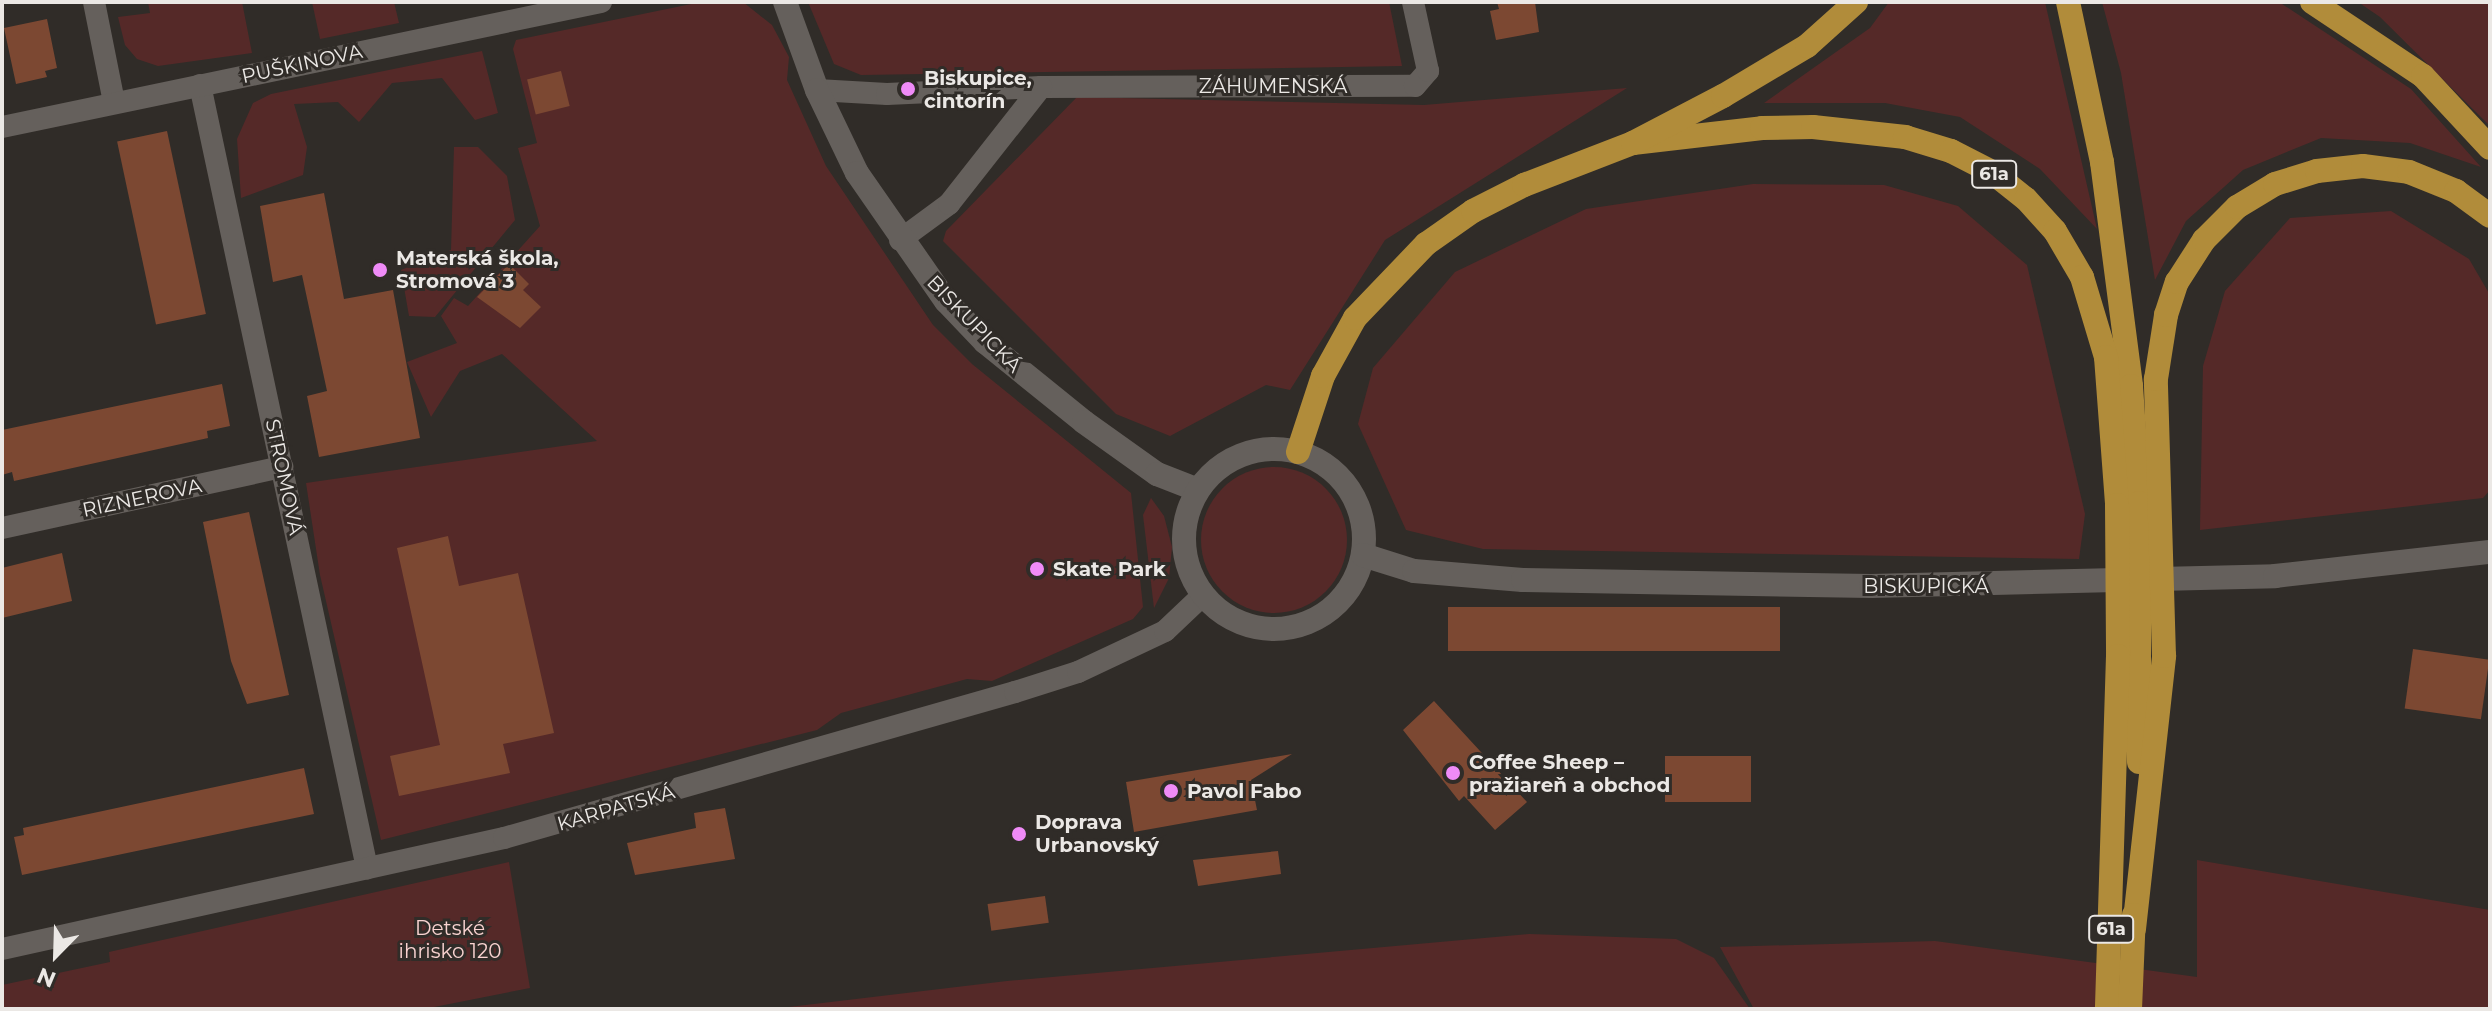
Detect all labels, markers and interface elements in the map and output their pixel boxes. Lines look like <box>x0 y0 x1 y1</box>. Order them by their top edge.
street label: PUŠKINOVA <box>239 39 365 89</box>
place label: Biskupice, cintorín <box>924 66 1032 113</box>
street label: ZÁHUMENSKÁ <box>1199 74 1347 98</box>
marker: Biskupice, cintorín <box>899 80 917 98</box>
road number: 61a <box>1970 160 2018 188</box>
place label: Materská škola, Stromová 3 <box>396 246 559 293</box>
marker: Materská škola, Stromová 3 <box>371 261 389 279</box>
street label: BISKUPICKÁ <box>922 270 1026 378</box>
street label: STROMOVÁ <box>260 417 308 537</box>
street label: RIZNEROVA <box>80 474 204 522</box>
place label: Skate Park <box>1053 557 1166 581</box>
marker: Skate Park <box>1028 560 1046 578</box>
street label: BISKUPICKÁ <box>1863 574 1989 598</box>
place label: Coffee Sheep – pražiareň a obchod <box>1469 750 1670 797</box>
marker: Coffee Sheep – pražiareň a obchod <box>1444 764 1462 782</box>
place label: Pavol Fabo <box>1187 779 1302 803</box>
street label: KARPATSKÁ <box>554 780 678 836</box>
marker: Pavol Fabo <box>1162 782 1180 800</box>
place label: Doprava Urbanovský <box>1035 810 1159 857</box>
marker: Doprava Urbanovský <box>1010 825 1028 843</box>
north arrow <box>16 915 96 995</box>
road number: 61a <box>2087 915 2135 943</box>
park label: Detské ihrisko 120 <box>399 917 501 964</box>
text: N <box>33 962 60 993</box>

